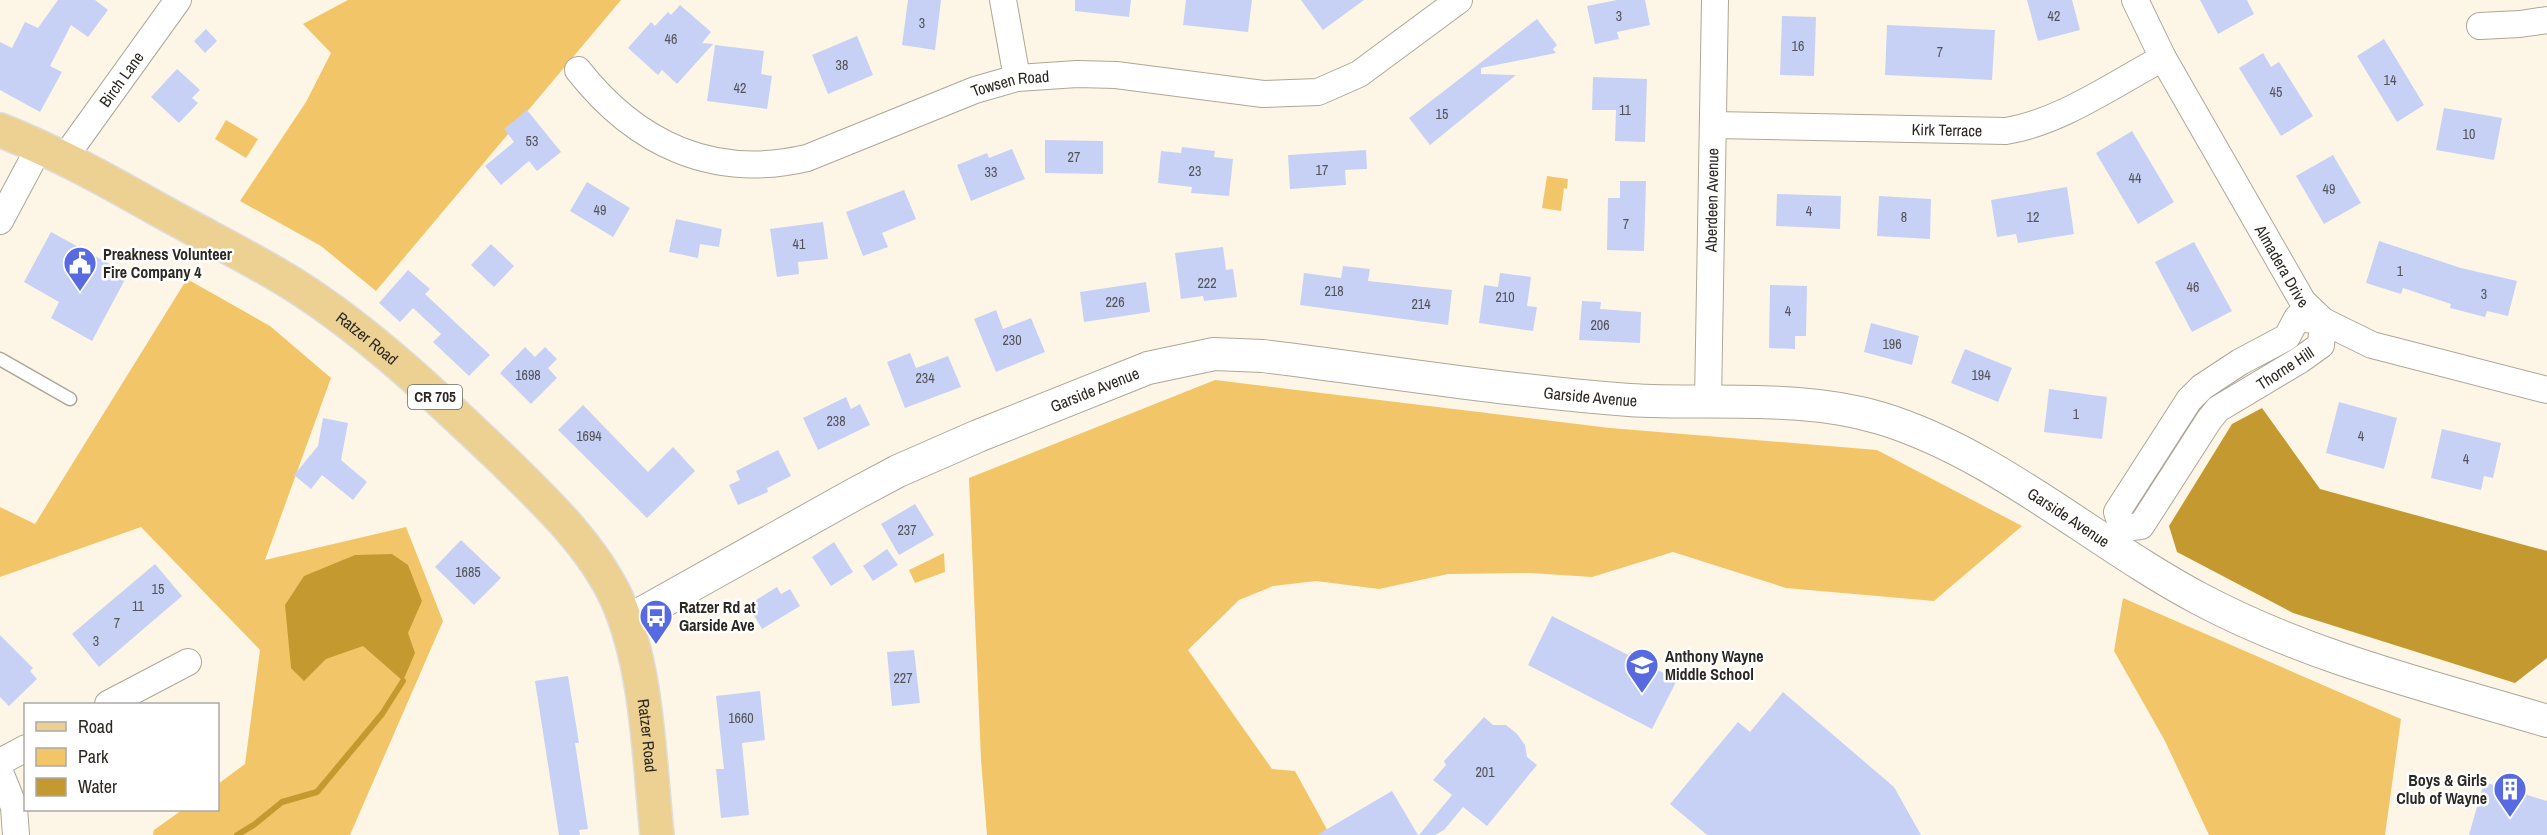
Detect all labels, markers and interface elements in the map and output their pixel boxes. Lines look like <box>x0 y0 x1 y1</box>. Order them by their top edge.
house number: 3 <box>1616 7 1622 25</box>
house number: 42 <box>2048 7 2060 25</box>
house number: 3 <box>919 14 925 32</box>
house number: 46 <box>665 30 677 48</box>
house number: 16 <box>1792 37 1804 55</box>
house number: 7 <box>1937 43 1943 61</box>
street label: Birch Lane <box>94 47 149 111</box>
house number: 38 <box>836 56 848 74</box>
street label: Towsen Road <box>968 65 1050 102</box>
house number: 14 <box>2384 71 2397 89</box>
house number: 42 <box>734 79 746 97</box>
house number: 45 <box>2270 83 2282 101</box>
house number: 11 <box>1619 101 1632 119</box>
house number: 15 <box>1436 105 1448 123</box>
street label: Kirk Terrace <box>1911 118 1982 142</box>
house number: 10 <box>2463 125 2475 143</box>
house number: 53 <box>526 132 538 150</box>
house number: 27 <box>1068 148 1080 166</box>
street label: Aberdeen Avenue <box>1700 148 1723 253</box>
house number: 17 <box>1316 161 1328 179</box>
house number: 23 <box>1189 162 1201 180</box>
house number: 33 <box>985 163 997 181</box>
house number: 44 <box>2129 169 2142 187</box>
house number: 49 <box>2323 180 2335 198</box>
house number: 49 <box>594 201 606 219</box>
house number: 4 <box>1806 202 1813 220</box>
house number: 8 <box>1901 208 1907 226</box>
house number: 12 <box>2027 208 2039 226</box>
house number: 7 <box>1623 215 1629 233</box>
street label: Almadera Drive <box>2250 220 2313 313</box>
house number: 41 <box>793 235 806 253</box>
place label: Preakness Volunteer Fire Company 4 <box>103 243 233 283</box>
public building icon: Preakness Volunteer Fire Company 4 <box>62 245 98 292</box>
house number: 1 <box>2397 262 2404 280</box>
house number: 222 <box>1197 274 1217 292</box>
house number: 46 <box>2187 278 2199 296</box>
house number: 218 <box>1324 282 1344 300</box>
house number: 3 <box>2481 285 2487 303</box>
house number: 210 <box>1495 288 1515 306</box>
house number: 226 <box>1105 293 1125 311</box>
house number: 214 <box>1411 295 1431 313</box>
house number: 4 <box>1785 302 1792 320</box>
street label: Ratzer Road <box>332 306 403 370</box>
house number: 206 <box>1590 316 1610 334</box>
house number: 230 <box>1002 331 1022 349</box>
house number: 196 <box>1882 335 1902 353</box>
street label: Thorne Hill <box>2252 341 2318 395</box>
street label: Garside Avenue <box>1047 362 1142 417</box>
house number: 1698 <box>515 366 541 384</box>
house number: 194 <box>1971 366 1991 384</box>
house number: 234 <box>915 369 935 387</box>
street label: Garside Avenue <box>1543 381 1638 411</box>
road number: CR 705 <box>408 385 462 409</box>
house number: 1 <box>2073 405 2080 423</box>
house number: 238 <box>826 412 846 430</box>
house number: 1694 <box>576 427 602 445</box>
house number: 4 <box>2358 427 2365 445</box>
house number: 4 <box>2463 450 2470 468</box>
street label: Garside Avenue <box>2023 482 2114 552</box>
house number: 237 <box>897 521 917 539</box>
house number: 1685 <box>455 563 481 581</box>
house number: 15 <box>152 580 164 598</box>
place label: Ratzer Rd at Garside Ave <box>679 596 756 636</box>
house number: 11 <box>132 597 145 615</box>
bus stop icon: Ratzer Rd at Garside Ave <box>638 598 674 645</box>
house number: 7 <box>114 614 120 632</box>
house number: 3 <box>93 632 99 650</box>
place label: Anthony Wayne Middle School <box>1665 645 1764 685</box>
school or university icon: Anthony Wayne Middle School <box>1624 647 1660 694</box>
house number: 227 <box>893 669 913 687</box>
street label: Ratzer Road <box>633 697 662 773</box>
legend <box>24 703 219 811</box>
house number: 1660 <box>728 709 754 727</box>
text: Road <box>78 714 113 739</box>
text: Park <box>78 744 109 769</box>
house number: 201 <box>1475 763 1495 781</box>
place label: Boys & Girls Club of Wayne <box>2396 769 2487 809</box>
building icon: Boys & Girls Club of Wayne <box>2492 771 2528 818</box>
text: Water <box>78 774 117 799</box>

